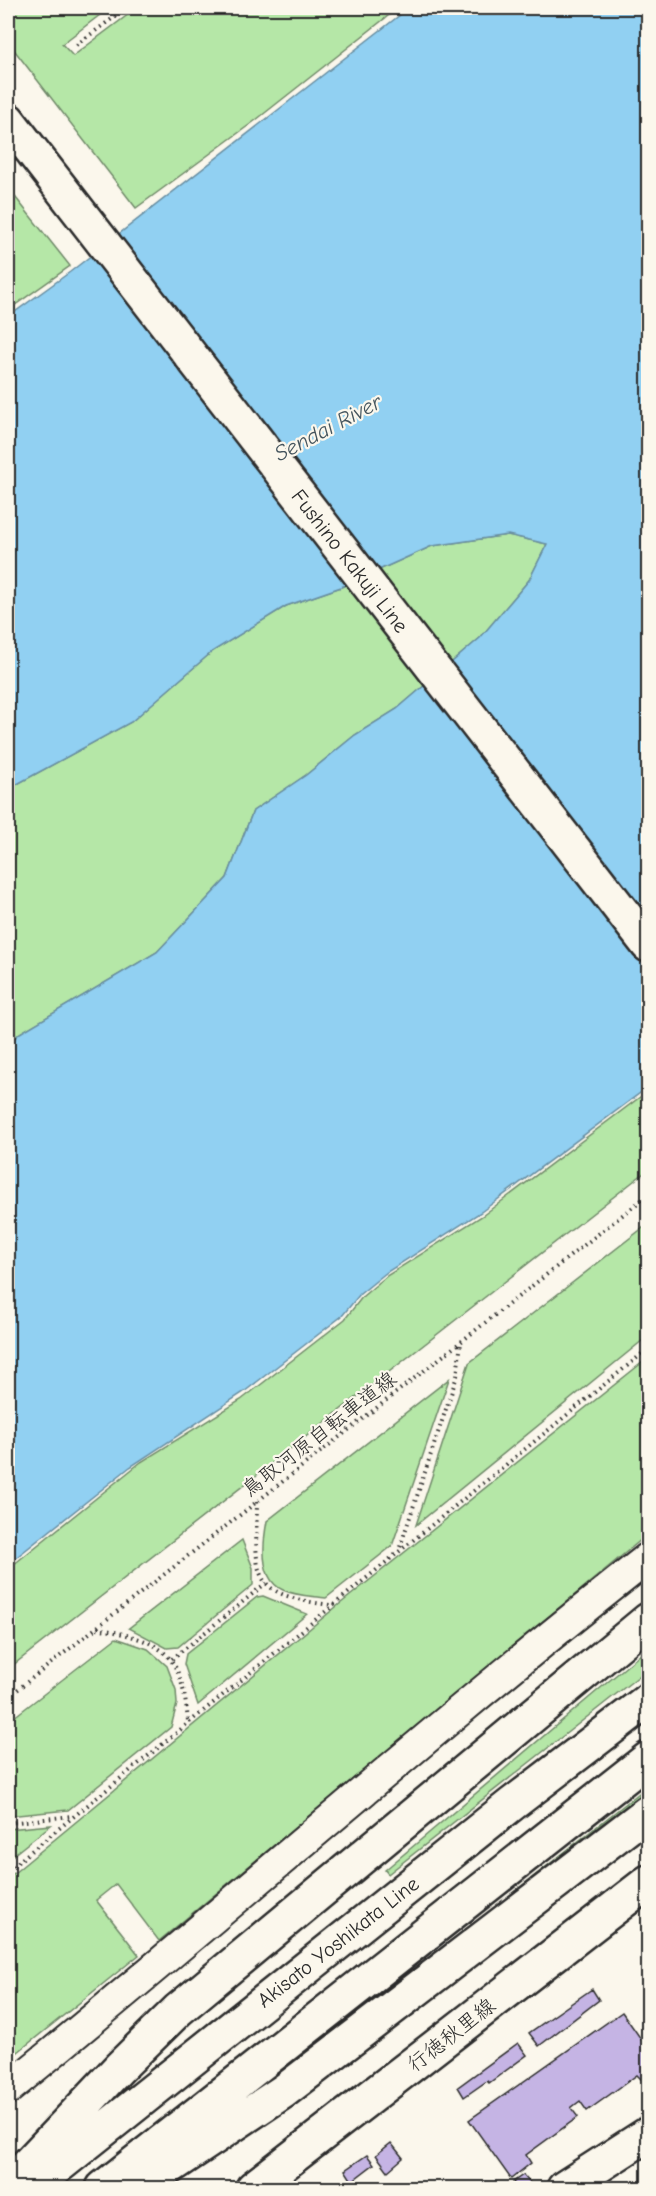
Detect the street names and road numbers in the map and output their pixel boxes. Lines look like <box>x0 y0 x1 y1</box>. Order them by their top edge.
street label: Fushino Kakuji Line <box>287 485 413 637</box>
street label: 鳥取河原自転車道線 <box>237 1366 401 1502</box>
street label: Akisato Yoshikata Line <box>252 1871 424 2013</box>
street label: 行徳秋里線 <box>402 1993 500 2077</box>

